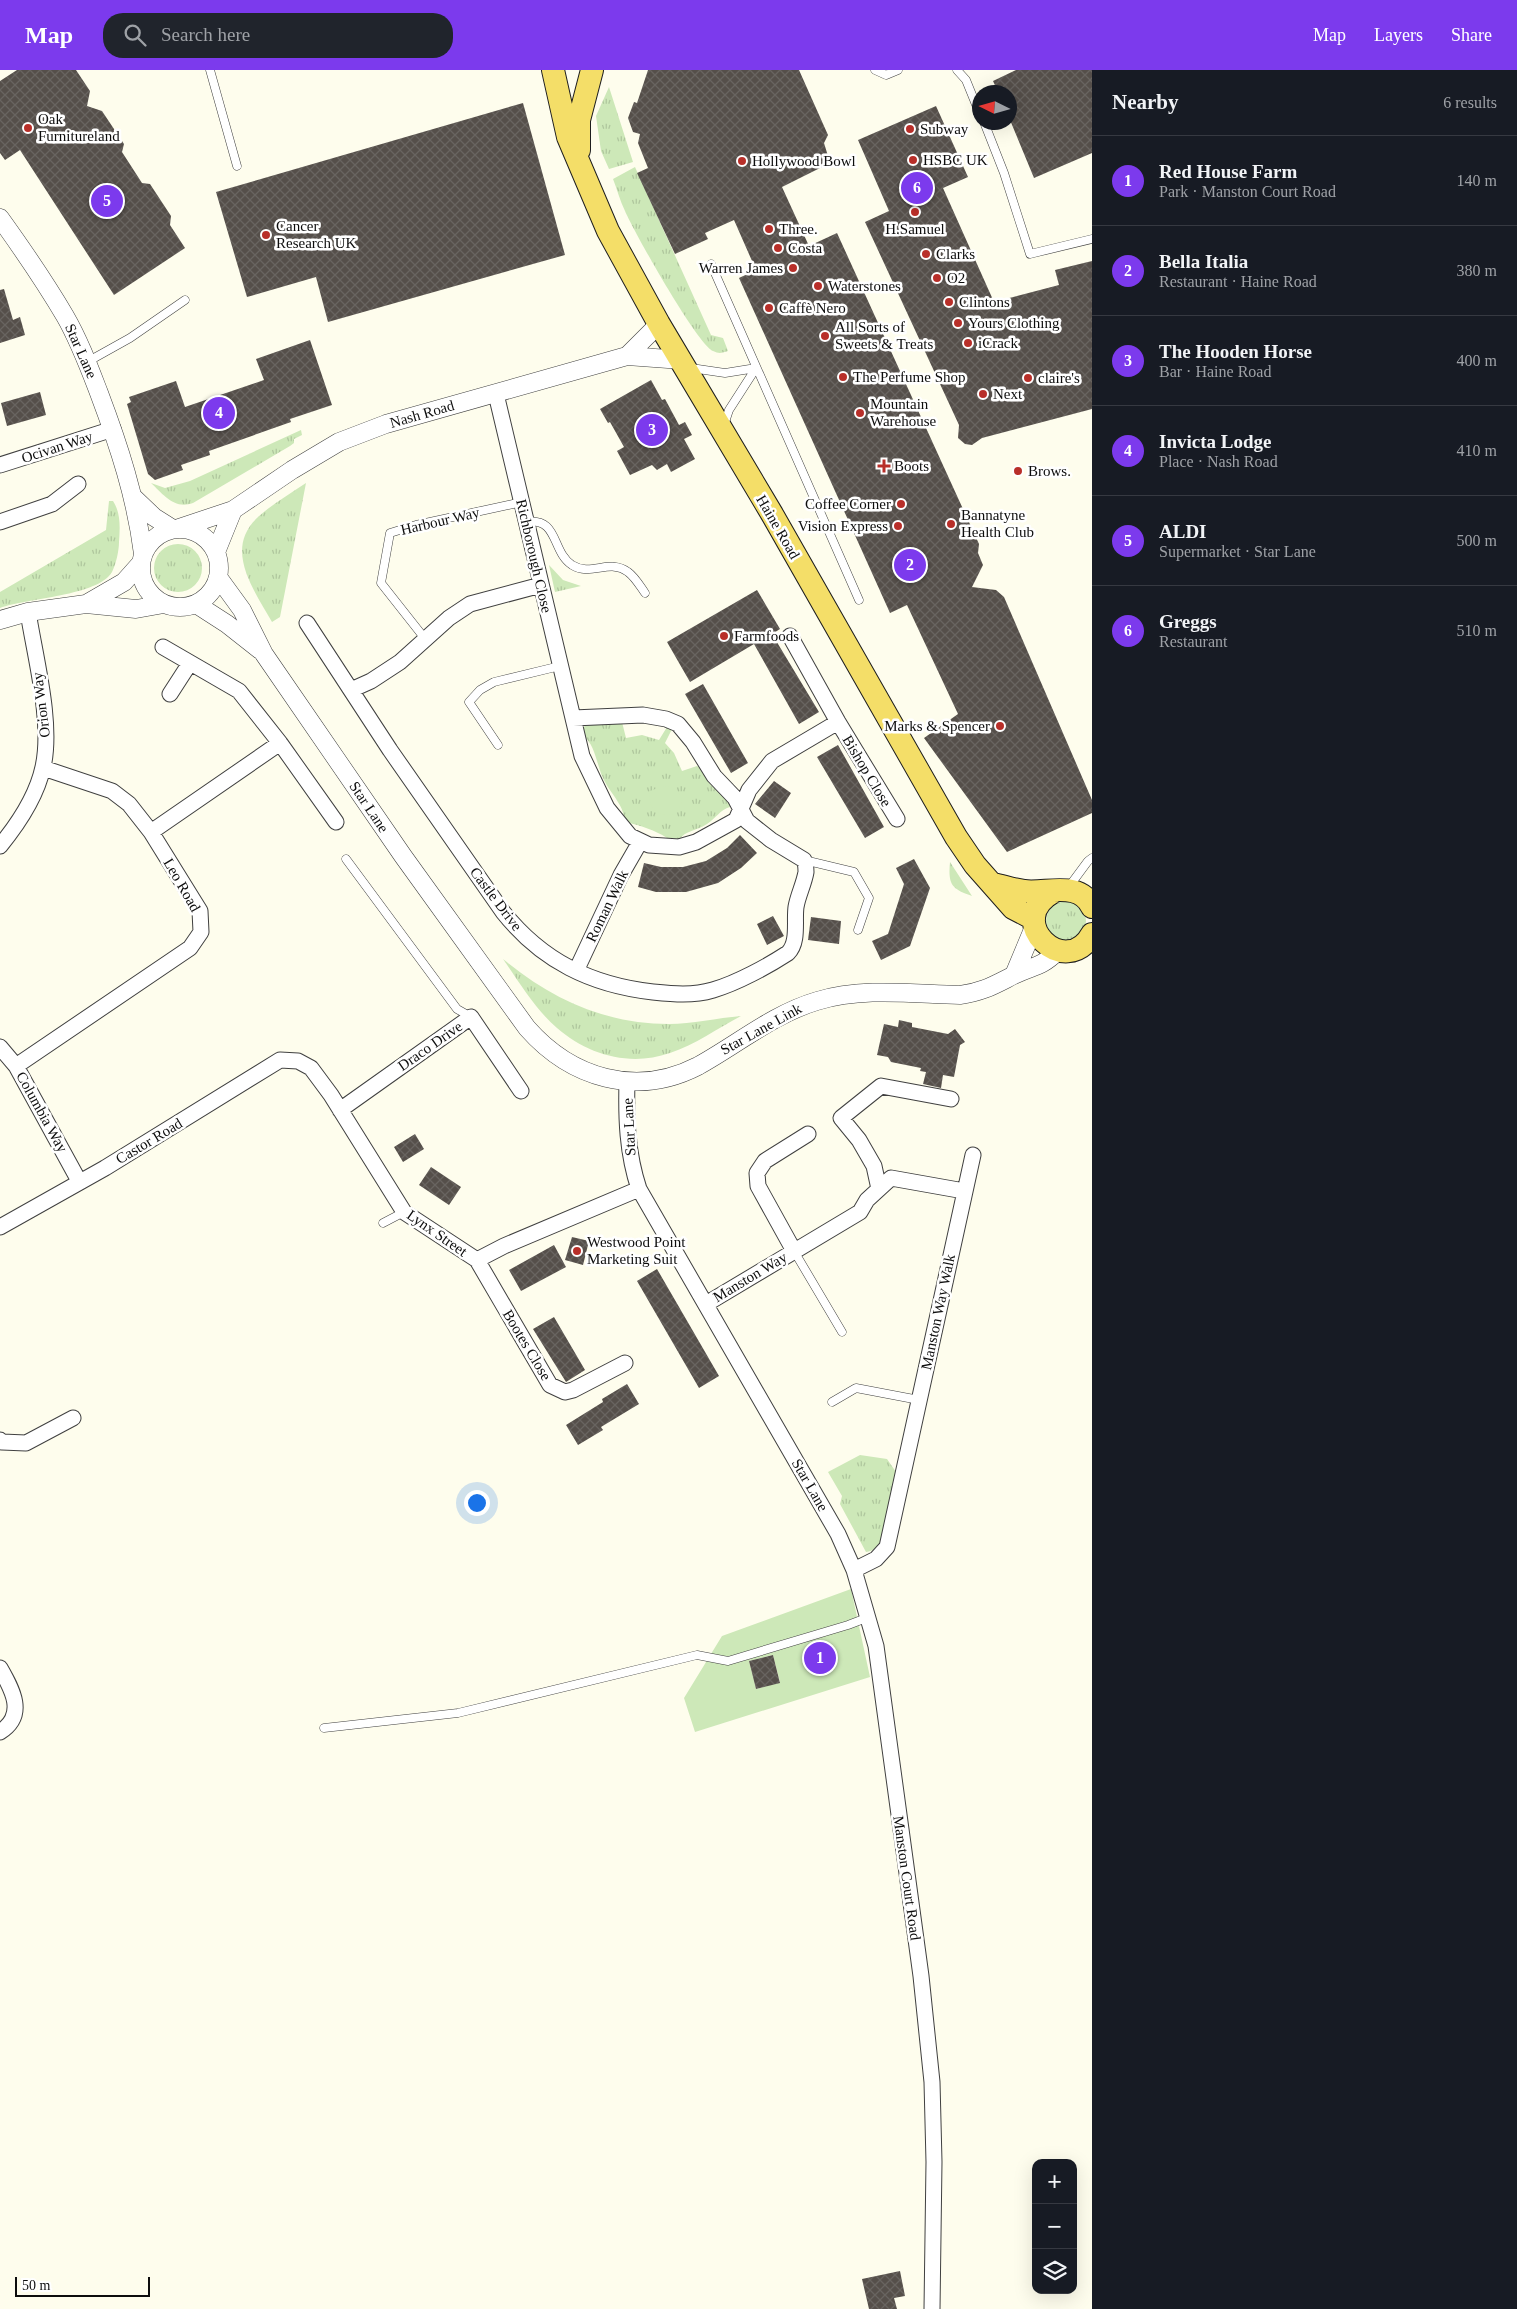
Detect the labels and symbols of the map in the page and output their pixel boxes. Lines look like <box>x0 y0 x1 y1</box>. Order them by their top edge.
north arrow <box>972 85 1017 130</box>
place label: Oak Furnitureland <box>38 111 120 144</box>
place label: Subway <box>920 121 969 137</box>
marker: Oak Furnitureland <box>22 122 34 134</box>
marker: Subway <box>904 123 916 135</box>
place label: HSBC UK <box>923 152 988 168</box>
place label: Hollywood Bowl <box>752 153 856 169</box>
marker: HSBC UK <box>907 154 919 166</box>
marker: Hollywood Bowl <box>736 155 748 167</box>
pin: 6 <box>901 169 933 207</box>
pin: 5 <box>91 182 123 220</box>
marker: H.Samuel <box>909 206 921 218</box>
place label: Cancer Research UK <box>276 218 357 251</box>
place label: Three. <box>779 221 818 237</box>
place label: H.Samuel <box>885 221 945 237</box>
marker: Three. <box>763 223 775 235</box>
marker: Cancer Research UK <box>260 229 272 241</box>
place label: Costa <box>788 240 823 256</box>
marker: Costa <box>772 242 784 254</box>
place label: Clarks <box>936 246 975 262</box>
marker: Clarks <box>920 248 932 260</box>
place label: Warren James <box>699 260 783 276</box>
marker: Warren James <box>787 262 799 274</box>
place label: O2 <box>947 270 965 286</box>
marker: O2 <box>931 272 943 284</box>
place label: Waterstones <box>828 278 901 294</box>
marker: Waterstones <box>812 280 824 292</box>
place label: Clintons <box>959 294 1010 310</box>
marker: Clintons <box>943 296 955 308</box>
place label: Caffè Nero <box>779 300 846 316</box>
marker: Caffè Nero <box>763 302 775 314</box>
place label: Yours Clothing <box>968 315 1060 331</box>
marker: Yours Clothing <box>952 317 964 329</box>
place label: All Sorts of Sweets & Treats <box>835 319 934 352</box>
street label: Star Lane <box>62 321 100 381</box>
marker: All Sorts of Sweets & Treats <box>819 330 831 342</box>
place label: iCrack <box>978 335 1018 351</box>
marker: iCrack <box>962 337 974 349</box>
place label: The Perfume Shop <box>853 369 965 385</box>
place label: claire's <box>1038 370 1080 386</box>
marker: The Perfume Shop <box>837 371 849 383</box>
marker: claire's <box>1022 372 1034 384</box>
place label: Next <box>993 386 1023 402</box>
marker: Next <box>977 388 989 400</box>
pin: 4 <box>203 394 235 432</box>
place label: Mountain Warehouse <box>870 396 937 429</box>
street label: Nash Road <box>388 397 457 431</box>
marker: Mountain Warehouse <box>854 407 866 419</box>
pin: 3 <box>636 411 668 449</box>
street label: Ocivan Way <box>19 428 95 466</box>
place label: Boots <box>894 458 929 474</box>
marker: Boots <box>878 460 890 472</box>
place label: Brows. <box>1028 463 1071 479</box>
marker: Brows. <box>1012 465 1024 477</box>
street label: Haine Road <box>753 492 803 562</box>
place label: Coffee Corner <box>805 496 891 512</box>
street label: Richborough Close <box>513 498 555 615</box>
marker: Coffee Corner <box>895 498 907 510</box>
street label: Harbour Way <box>399 504 482 538</box>
place label: Bannatyne Health Club <box>961 507 1034 540</box>
place label: Vision Express <box>798 518 888 534</box>
marker: Bannatyne Health Club <box>945 518 957 530</box>
marker: Vision Express <box>892 520 904 532</box>
pin: 2 <box>894 546 926 584</box>
place label: Farmfoods <box>734 628 799 644</box>
marker: Farmfoods <box>718 630 730 642</box>
street label: Orion Way <box>29 671 53 739</box>
place label: Marks & Spencer <box>884 718 990 734</box>
marker: Marks & Spencer <box>994 720 1006 732</box>
street label: Bishop Close <box>839 732 895 810</box>
street label: Star Lane <box>346 779 392 836</box>
street label: Leo Road <box>160 856 204 915</box>
street label: Castle Drive <box>467 864 525 934</box>
street label: Roman Walk <box>583 867 632 945</box>
street label: Star Lane Link <box>718 1000 805 1058</box>
street label: Draco Drive <box>395 1018 465 1074</box>
street label: Columbia Way <box>13 1069 71 1156</box>
street label: Star Lane <box>619 1097 639 1156</box>
street label: Castor Road <box>113 1115 186 1167</box>
street label: Lynx Street <box>404 1206 471 1260</box>
place label: Westwood Point Marketing Suit <box>587 1234 686 1267</box>
marker: Westwood Point Marketing Suit <box>571 1245 583 1257</box>
street label: Manston Way <box>710 1248 790 1305</box>
street label: Manston Way Walk <box>918 1252 958 1371</box>
street label: Bootes Close <box>500 1307 555 1384</box>
street label: Star Lane <box>789 1456 832 1514</box>
your location <box>464 1490 490 1516</box>
pin: 1 <box>804 1639 836 1677</box>
street label: Manston Court Road <box>890 1815 924 1942</box>
scale bar <box>15 2274 150 2297</box>

